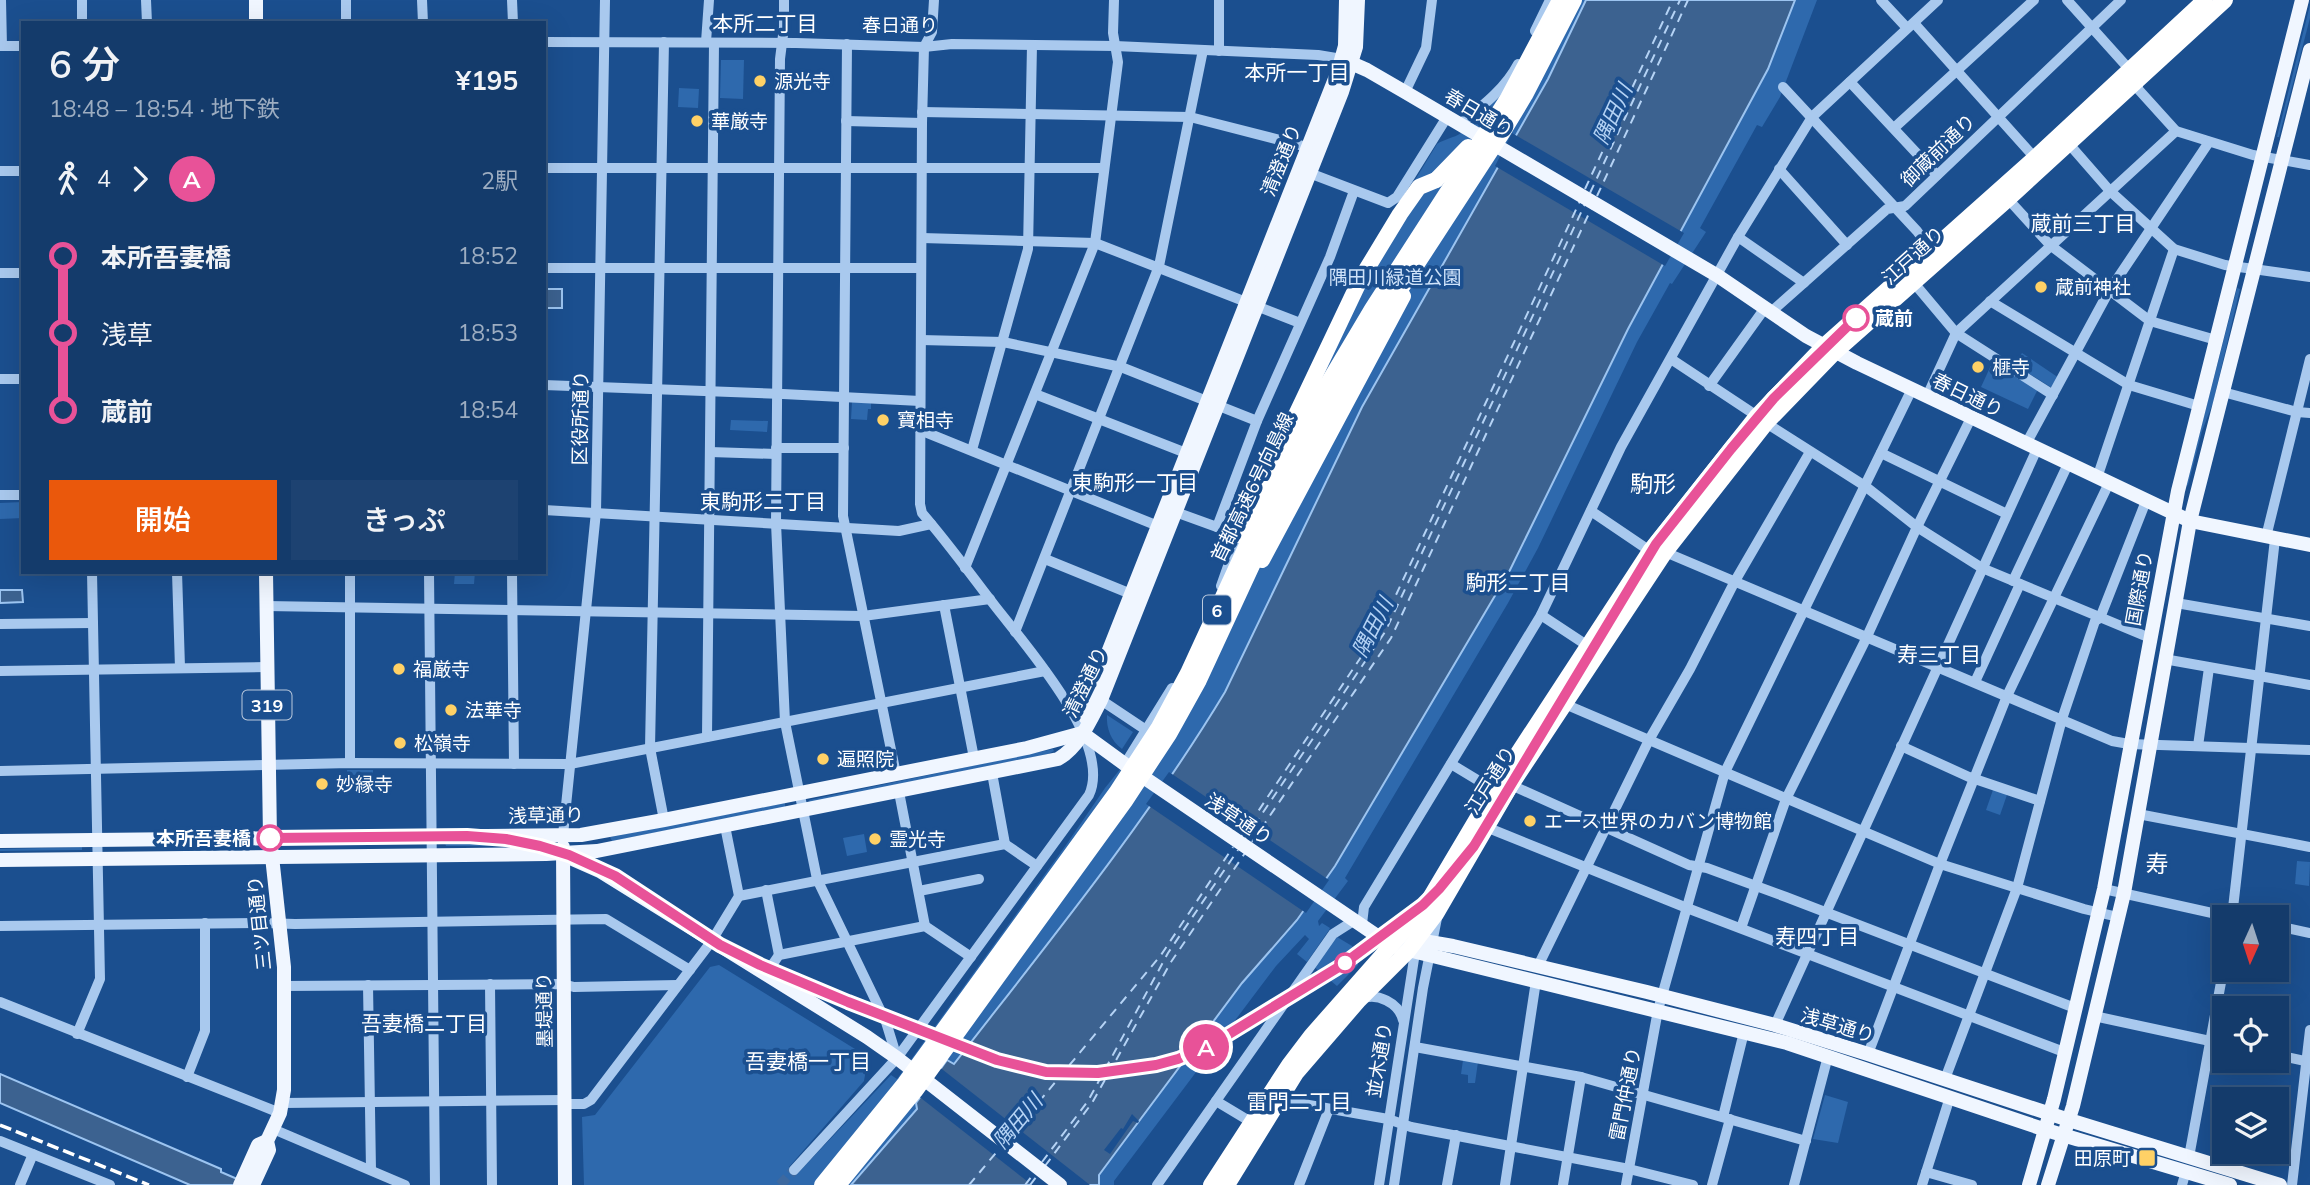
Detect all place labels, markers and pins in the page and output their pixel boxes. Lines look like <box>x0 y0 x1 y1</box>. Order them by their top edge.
place label: 源光寺 <box>774 69 831 93</box>
marker: 源光寺 <box>752 73 768 89</box>
place label: 華厳寺 <box>711 109 768 133</box>
marker: 華厳寺 <box>689 113 705 129</box>
place label: 蔵前神社 <box>2055 275 2131 299</box>
marker: 蔵前神社 <box>2033 279 2049 295</box>
marker: 蔵前 <box>1843 305 1869 331</box>
place label: 蔵前 <box>1875 306 1913 330</box>
place label: 榧寺 <box>1992 355 2030 379</box>
marker: 榧寺 <box>1970 359 1986 375</box>
place label: 寶相寺 <box>897 408 954 432</box>
marker: 寶相寺 <box>875 412 891 428</box>
place label: 福厳寺 <box>413 657 470 681</box>
marker: 福厳寺 <box>391 661 407 677</box>
place label: 法華寺 <box>465 698 522 722</box>
marker: 法華寺 <box>443 702 459 718</box>
place label: 松嶺寺 <box>414 731 471 755</box>
marker: 松嶺寺 <box>392 735 408 751</box>
place label: 遍照院 <box>837 747 894 771</box>
marker: 遍照院 <box>815 751 831 767</box>
place label: 妙縁寺 <box>336 772 393 796</box>
marker: 妙縁寺 <box>314 776 330 792</box>
place label: エース世界のカバン博物館 <box>1544 809 1772 833</box>
marker: エース世界のカバン博物館 <box>1522 813 1538 829</box>
marker: 本所吾妻橋 <box>257 825 283 851</box>
place label: 本所吾妻橋 <box>156 826 251 850</box>
place label: 霊光寺 <box>889 827 946 851</box>
marker: 霊光寺 <box>867 831 883 847</box>
unlabelled marker <box>1335 953 1355 973</box>
place label: 田原町 <box>2074 1146 2131 1170</box>
marker: 田原町 <box>2137 1148 2157 1168</box>

